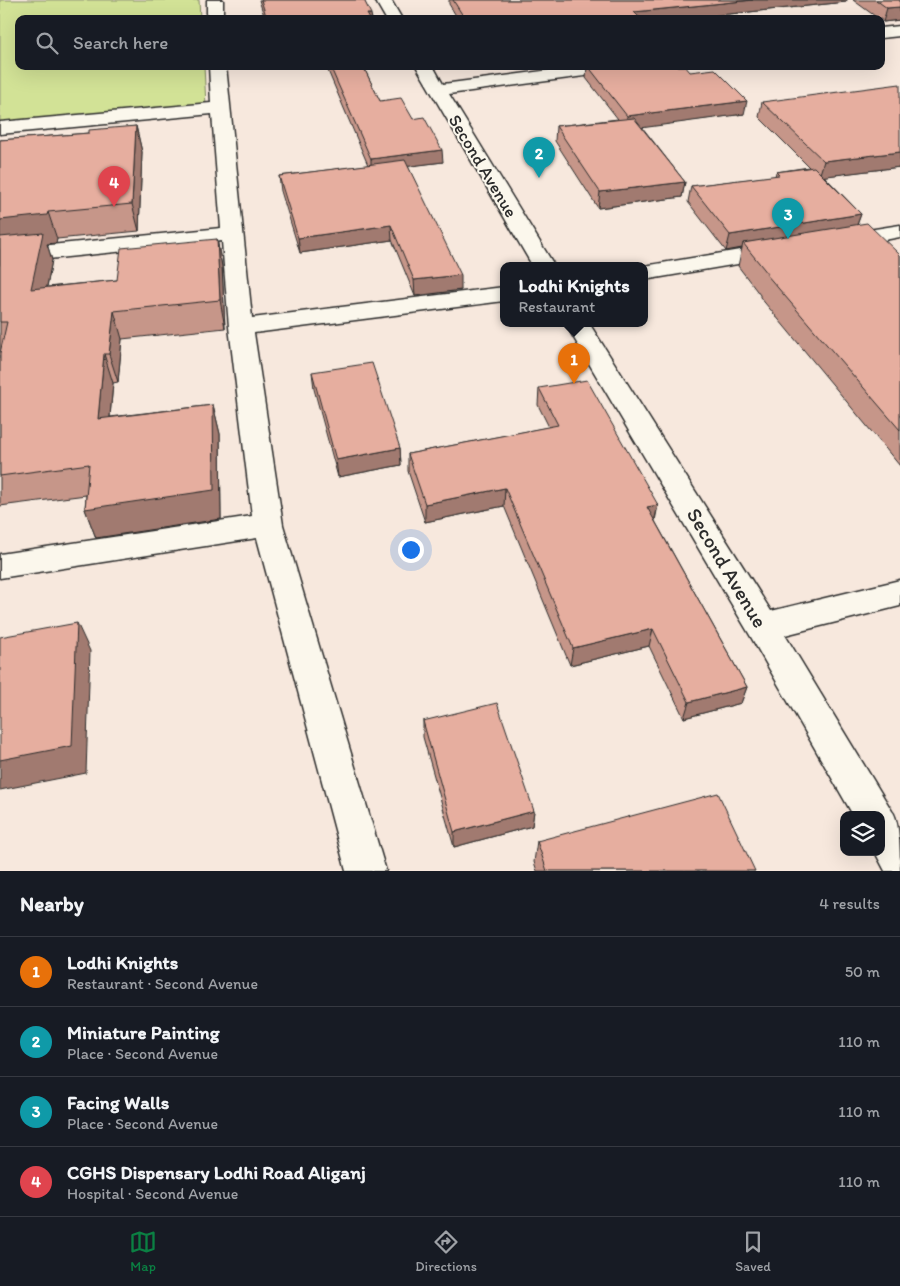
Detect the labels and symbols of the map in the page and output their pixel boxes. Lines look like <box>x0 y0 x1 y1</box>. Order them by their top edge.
street label: Second Avenue <box>444 111 522 221</box>
pin: 2 <box>523 137 555 178</box>
pin: 4 <box>98 166 130 207</box>
pin: 3 <box>772 198 804 239</box>
pin: 1 <box>558 343 590 384</box>
street label: Second Avenue <box>682 503 773 632</box>
your location <box>398 537 424 563</box>

